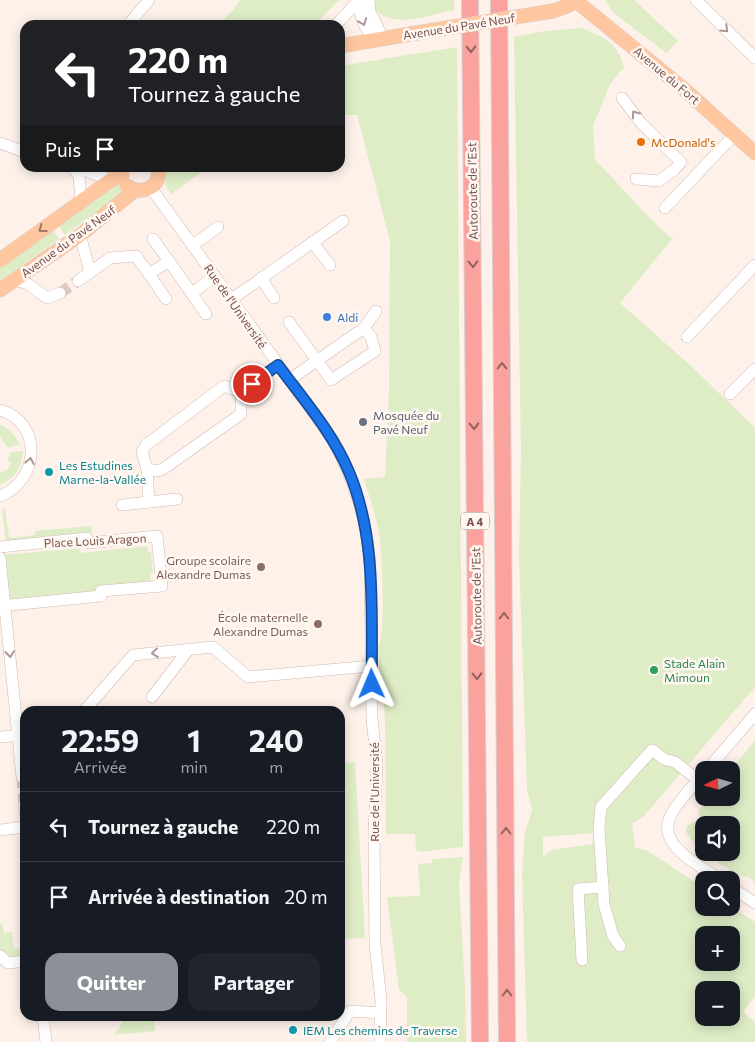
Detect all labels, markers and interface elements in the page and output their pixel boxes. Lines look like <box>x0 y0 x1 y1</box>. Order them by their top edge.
street label: Avenue du Pavé Neuf <box>402 10 516 42</box>
one-way arrow <box>357 17 367 26</box>
one-way arrow <box>720 23 729 32</box>
text: 220 m <box>128 37 228 80</box>
icon: left <box>45 40 110 105</box>
street label: Avenue du Fort <box>631 43 703 107</box>
one-way arrow <box>466 45 476 53</box>
text: Tournez à gauche <box>128 80 300 107</box>
one-way arrow <box>632 111 641 120</box>
icon: arrive <box>91 135 119 163</box>
place label: McDonald's <box>651 135 715 149</box>
marker: McDonald's <box>635 136 647 148</box>
text: Puis <box>45 138 81 161</box>
street label: Autoroute de l’Est <box>464 142 480 240</box>
street label: Avenue du Pavé Neuf <box>18 202 118 280</box>
one-way arrow <box>39 224 48 232</box>
one-way arrow <box>468 260 478 268</box>
street label: Rue de l'Université <box>202 261 270 351</box>
place label: Aldi <box>337 310 358 324</box>
marker: Aldi <box>321 311 333 323</box>
one-way arrow <box>497 362 507 370</box>
pin <box>231 363 273 405</box>
icon: arrive <box>238 370 266 398</box>
place label: Mosquée du Pavé Neuf <box>373 408 439 436</box>
marker: Mosquée du Pavé Neuf <box>357 416 369 428</box>
one-way arrow <box>469 422 479 430</box>
one-way arrow <box>25 457 35 465</box>
place label: Les Estudines Marne-la-Vallée <box>59 458 146 486</box>
marker: Les Estudines Marne-la-Vallée <box>43 466 55 478</box>
road number: A 4 <box>461 512 489 530</box>
street label: Place Louis Aragon <box>43 530 147 550</box>
street label: Autoroute de l’Est <box>468 547 484 645</box>
place label: Groupe scolaire Alexandre Dumas <box>156 553 251 581</box>
marker: Groupe scolaire Alexandre Dumas <box>255 561 267 573</box>
place label: École maternelle Alexandre Dumas <box>213 610 308 638</box>
one-way arrow <box>499 612 509 620</box>
marker: École maternelle Alexandre Dumas <box>312 618 324 630</box>
one-way arrow <box>150 647 158 658</box>
one-way arrow <box>4 650 15 658</box>
place label: Stade Alain Mimoun <box>664 656 725 684</box>
position arrow <box>345 657 397 709</box>
marker: Stade Alain Mimoun <box>648 664 660 676</box>
one-way arrow <box>472 672 482 680</box>
text: 22:59 <box>61 721 139 758</box>
text: 1 <box>187 721 201 758</box>
text: 240 <box>249 721 304 758</box>
street label: Rue de l'Université <box>367 742 381 842</box>
text: Arrivée <box>74 757 127 776</box>
text: min <box>180 757 208 776</box>
text: m <box>269 757 283 776</box>
north arrow <box>695 761 740 806</box>
map controls <box>695 761 740 1026</box>
icon: left <box>45 813 73 841</box>
text: Tournez à gauche <box>88 815 238 838</box>
text: 220 m <box>266 815 320 838</box>
button: sound <box>695 816 740 861</box>
one-way arrow <box>501 827 511 834</box>
button: search <box>695 871 740 916</box>
icon: arrive <box>45 883 73 911</box>
text: Arrivée à destination <box>88 885 270 908</box>
text: 20 m <box>285 885 328 908</box>
button: + <box>695 926 740 971</box>
button: Quitter <box>45 953 178 1011</box>
button: Partager <box>188 953 320 1011</box>
button: − <box>695 981 740 1026</box>
one-way arrow <box>502 989 512 997</box>
place label: IEM Les chemins de Traverse <box>303 1023 457 1037</box>
marker: IEM Les chemins de Traverse <box>287 1024 299 1036</box>

